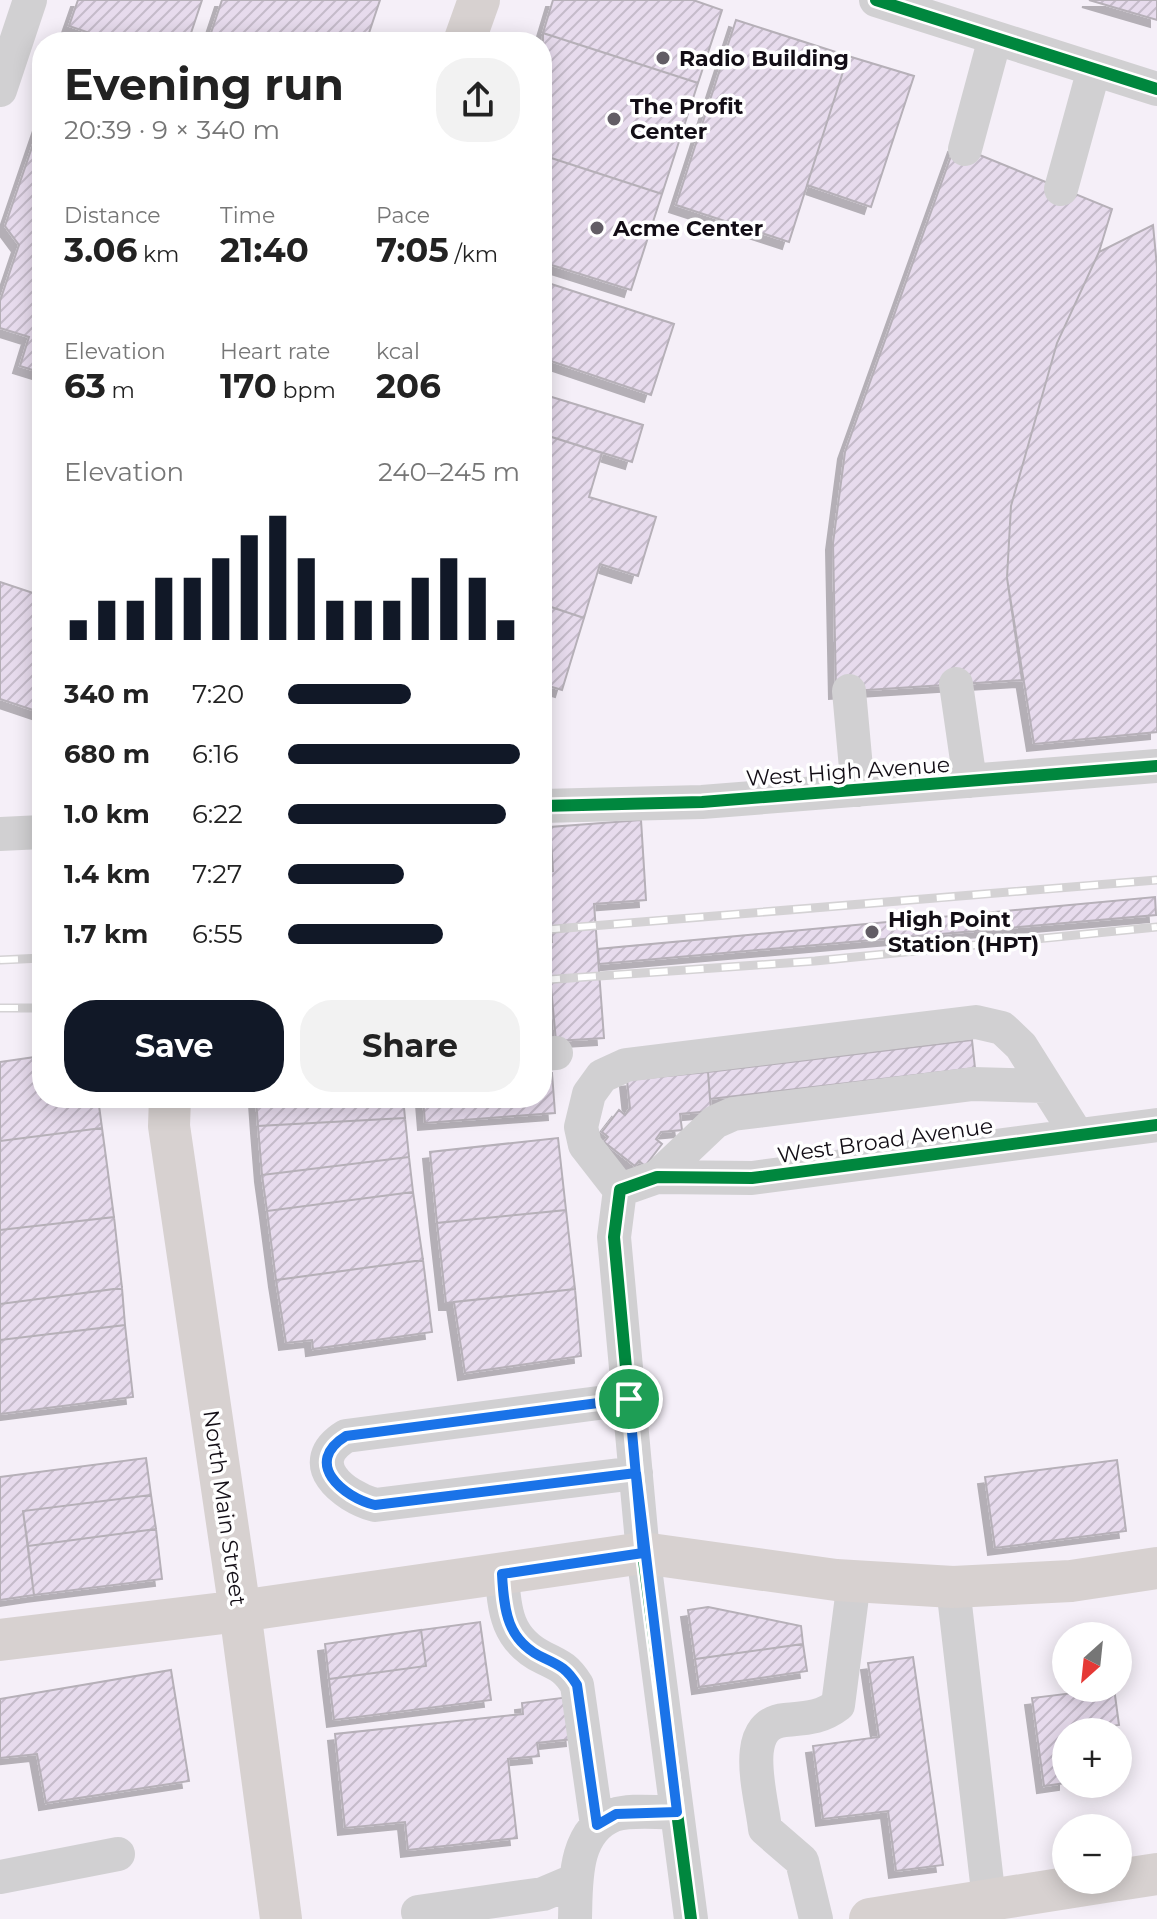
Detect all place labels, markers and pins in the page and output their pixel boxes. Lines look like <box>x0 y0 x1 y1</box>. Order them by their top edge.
place label: Radio Building <box>679 45 849 72</box>
marker: Radio Building <box>654 49 672 67</box>
place label: The Profit Center <box>630 93 744 145</box>
marker: The Profit Center <box>605 110 623 128</box>
place label: Acme Center <box>612 215 763 242</box>
marker: Acme Center <box>588 219 606 237</box>
place label: High Point Station (HPT) <box>888 906 1039 958</box>
marker: High Point Station (HPT) <box>863 923 881 941</box>
pin <box>595 1365 663 1433</box>

